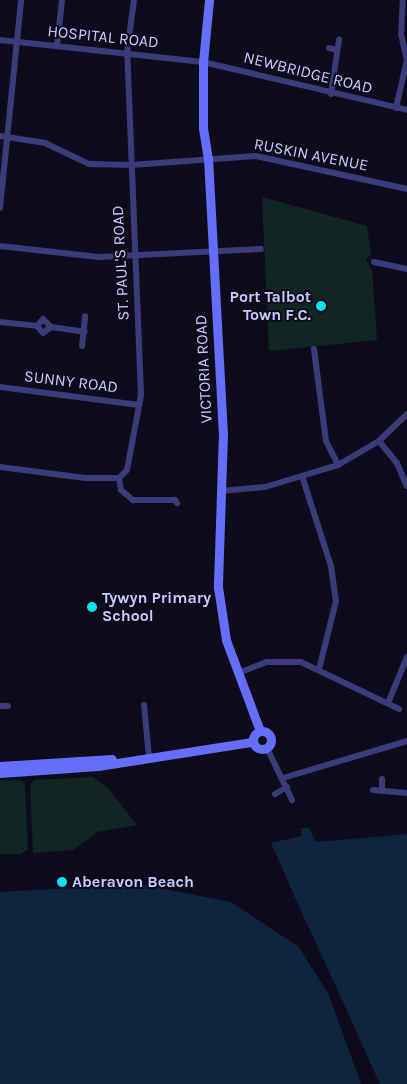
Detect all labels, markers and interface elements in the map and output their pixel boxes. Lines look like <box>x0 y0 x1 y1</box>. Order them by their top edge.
street label: HOSPITAL ROAD <box>46 22 160 52</box>
street label: NEWBRIDGE ROAD <box>242 48 374 98</box>
street label: RUSKIN AVENUE <box>252 135 370 175</box>
street label: ST. PAUL'S ROAD <box>108 205 134 321</box>
place label: Port Talbot Town F.C. <box>230 287 311 325</box>
marker: Port Talbot Town F.C. <box>315 300 327 312</box>
street label: VICTORIA ROAD <box>192 314 216 424</box>
street label: SUNNY ROAD <box>23 367 119 397</box>
place label: Tywyn Primary School <box>102 588 211 626</box>
marker: Tywyn Primary School <box>86 601 98 613</box>
place label: Aberavon Beach <box>72 872 194 892</box>
marker: Aberavon Beach <box>56 876 68 888</box>

